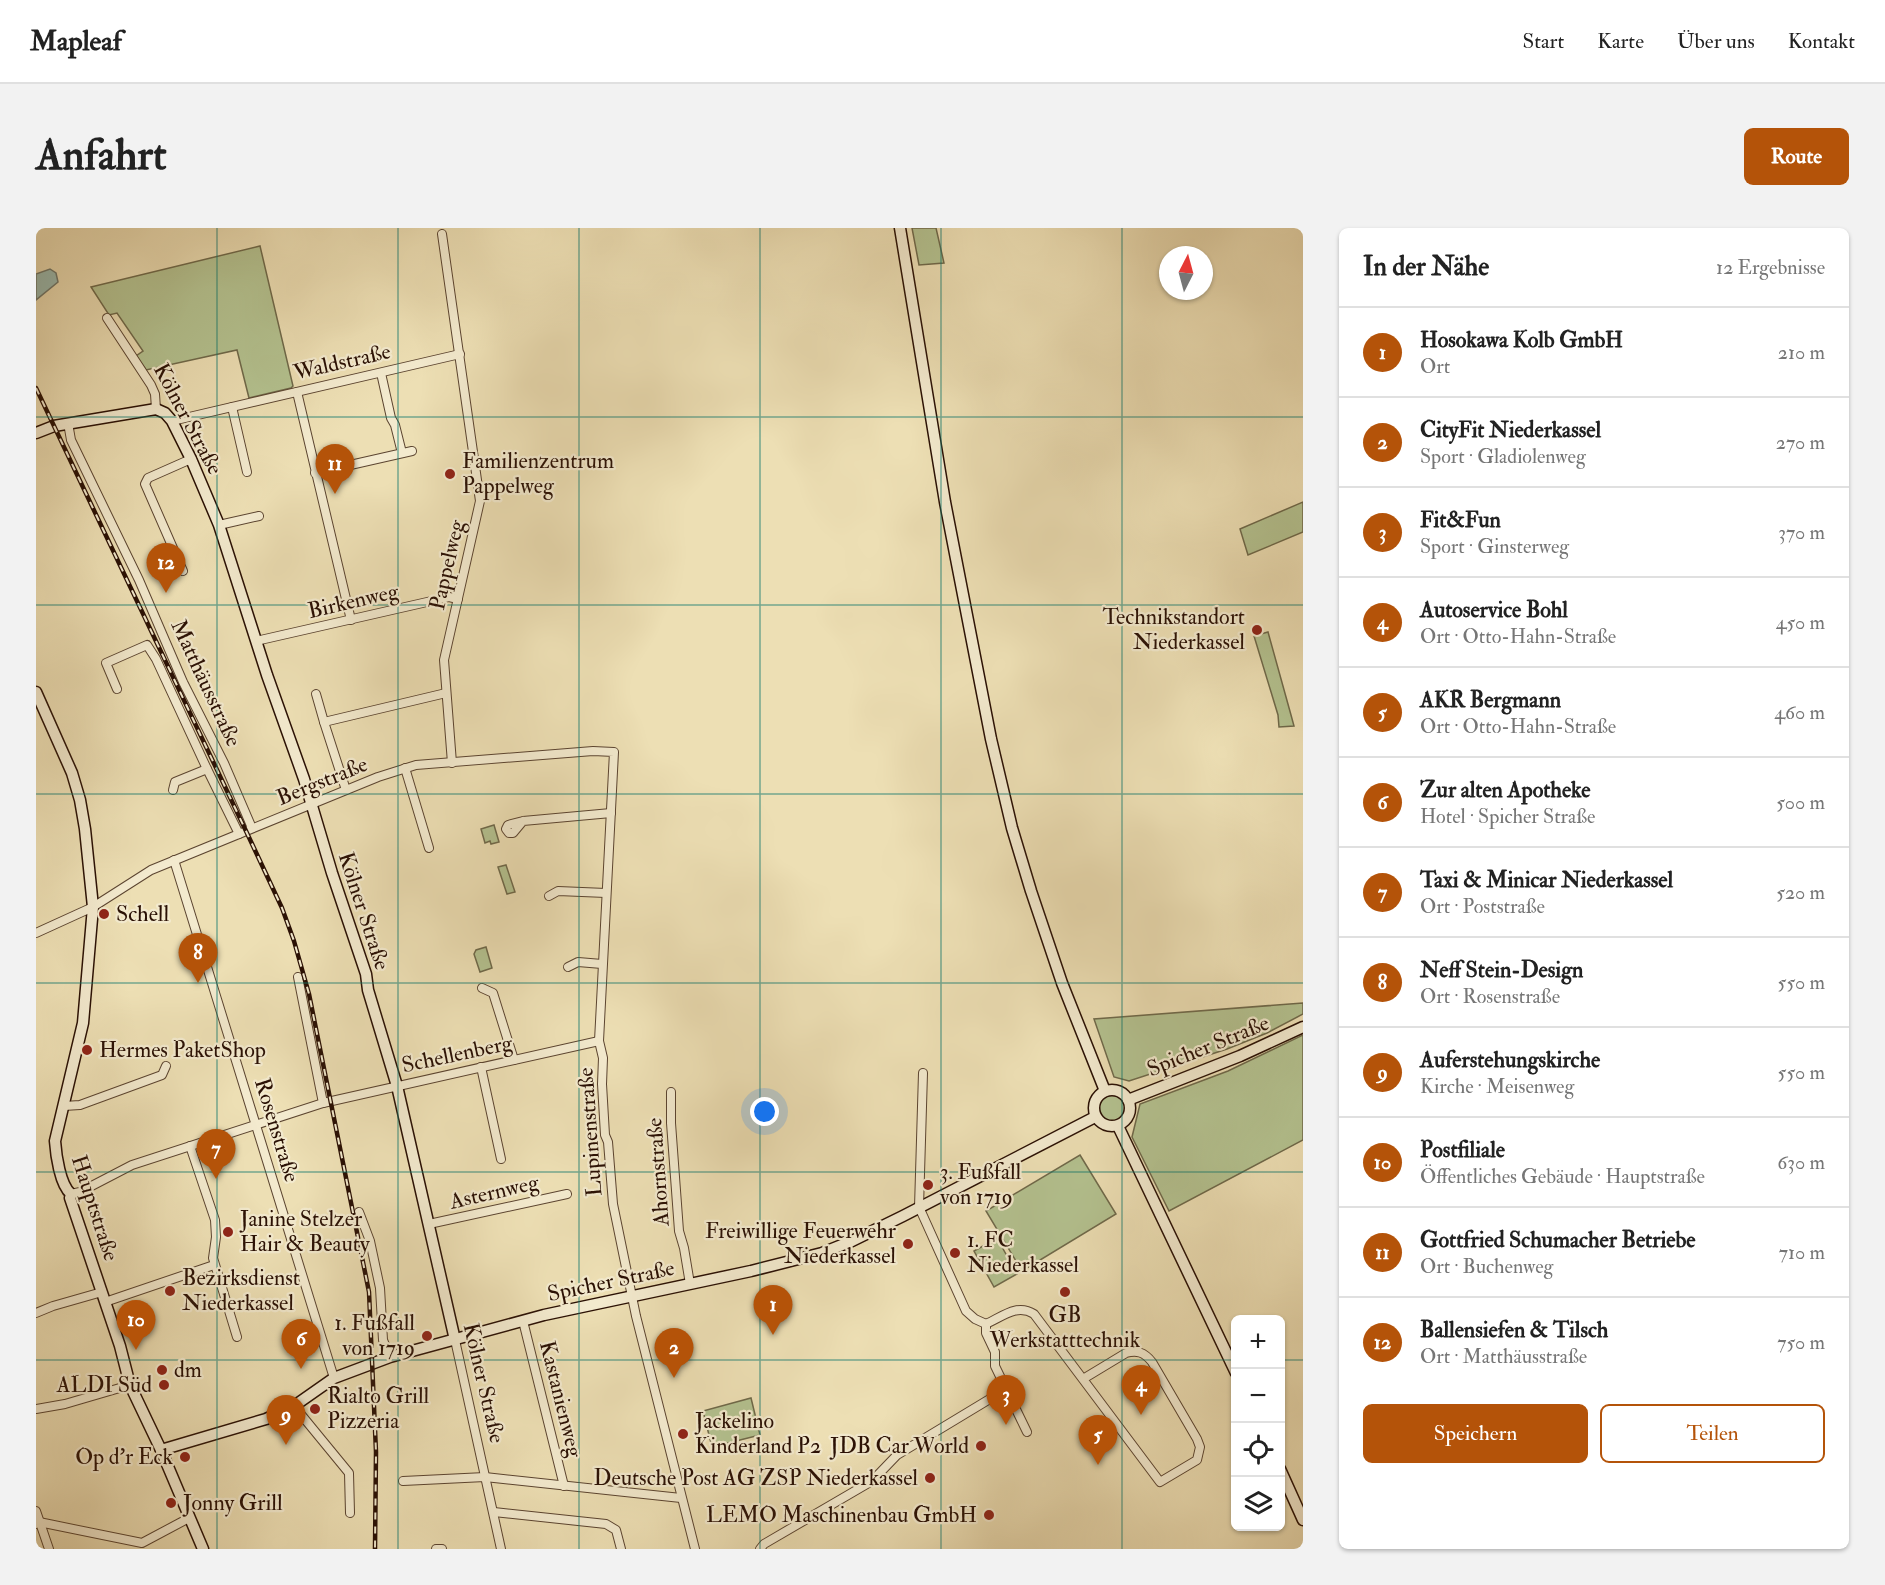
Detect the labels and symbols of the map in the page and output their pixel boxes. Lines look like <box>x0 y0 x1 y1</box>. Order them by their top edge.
north arrow <box>1159 246 1213 300</box>
street label: Waldstraße <box>290 337 393 387</box>
street label: Kölner Straße <box>147 358 229 480</box>
pin: 11 <box>316 444 354 494</box>
place label: Familienzentrum Pappelweg <box>462 447 614 501</box>
marker: Familienzentrum Pappelweg <box>443 467 457 481</box>
street label: Pappelweg <box>423 516 472 613</box>
pin: 12 <box>146 544 186 593</box>
street label: Birkenweg <box>305 577 402 625</box>
place label: Technikstandort Niederkassel <box>1103 603 1245 656</box>
street label: Matthäusstraße <box>164 615 248 751</box>
marker: Technikstandort Niederkassel <box>1250 623 1264 637</box>
street label: Bergstraße <box>272 750 372 812</box>
street label: Kölner Straße <box>332 849 396 973</box>
place label: Schell <box>116 900 169 928</box>
marker: Schell <box>97 907 111 921</box>
pin: 8 <box>178 934 218 983</box>
street label: Spicher Straße <box>1143 1009 1273 1084</box>
street label: Schellenberg <box>399 1028 516 1079</box>
place label: Hermes PaketShop <box>99 1036 266 1065</box>
marker: Hermes PaketShop <box>80 1043 94 1057</box>
street label: Lupinenstraße <box>572 1067 609 1197</box>
street label: Rosenstraße <box>248 1075 306 1185</box>
your location <box>750 1097 779 1126</box>
street label: Ahornstraße <box>640 1117 676 1228</box>
pin: 7 <box>196 1130 236 1179</box>
street label: Hauptstraße <box>64 1152 125 1265</box>
place label: 3. Fußfall von 1719 <box>939 1158 1022 1211</box>
street label: Asternweg <box>446 1168 542 1216</box>
marker: 3. Fußfall von 1719 <box>921 1178 935 1192</box>
place label: Janine Stelzer Hair & Beauty <box>239 1205 370 1258</box>
place label: Freiwillige Feuerwehr Niederkassel <box>705 1217 897 1270</box>
marker: Janine Stelzer Hair & Beauty <box>221 1225 235 1239</box>
place label: 1. FC Niederkassel <box>967 1226 1079 1279</box>
marker: Freiwillige Feuerwehr Niederkassel <box>901 1237 915 1251</box>
marker: 1. FC Niederkassel <box>948 1246 962 1260</box>
street label: Spicher Straße <box>545 1254 677 1309</box>
place label: Bezirksdienst Niederkassel <box>182 1264 300 1317</box>
marker: Bezirksdienst Niederkassel <box>163 1284 177 1298</box>
marker: GB Werkstatttechnik <box>1058 1285 1072 1299</box>
pin: 1 <box>754 1286 792 1335</box>
pin: 10 <box>116 1300 156 1350</box>
place label: GB Werkstatttechnik <box>989 1301 1141 1354</box>
place label: 1. Fußfall von 1719 <box>334 1309 415 1362</box>
pin: 6 <box>282 1320 320 1369</box>
street label: Kölner Straße <box>457 1320 511 1446</box>
pin: 2 <box>654 1328 694 1378</box>
marker: 1. Fußfall von 1719 <box>420 1329 434 1343</box>
street label: Kastanienweg <box>533 1338 589 1461</box>
place label: dm <box>174 1356 202 1384</box>
marker: dm <box>155 1363 169 1377</box>
pin: 4 <box>1122 1366 1160 1415</box>
place label: ALDI Süd <box>55 1371 152 1399</box>
pin: 3 <box>986 1376 1026 1425</box>
marker: ALDI Süd <box>157 1378 171 1392</box>
place label: Rialto Grill Pizzeria <box>327 1382 430 1435</box>
pin: 9 <box>266 1396 306 1445</box>
marker: Rialto Grill Pizzeria <box>308 1402 322 1416</box>
place label: Jackelino Kinderland P2 <box>694 1407 821 1460</box>
pin: 5 <box>1078 1416 1118 1465</box>
marker: Jackelino Kinderland P2 <box>676 1427 690 1441</box>
place label: JDB Car World <box>829 1432 969 1460</box>
marker: JDB Car World <box>974 1439 988 1453</box>
place label: Op d'r Eck <box>75 1443 173 1472</box>
marker: Op d'r Eck <box>178 1450 192 1464</box>
place label: Deutsche Post AG ZSP Niederkassel <box>594 1464 918 1492</box>
marker: Deutsche Post AG ZSP Niederkassel <box>923 1471 937 1485</box>
place label: Jonny Grill <box>182 1489 283 1517</box>
marker: Jonny Grill <box>164 1496 178 1510</box>
place label: LEMO Maschinenbau GmbH <box>706 1501 977 1529</box>
marker: LEMO Maschinenbau GmbH <box>982 1508 996 1522</box>

